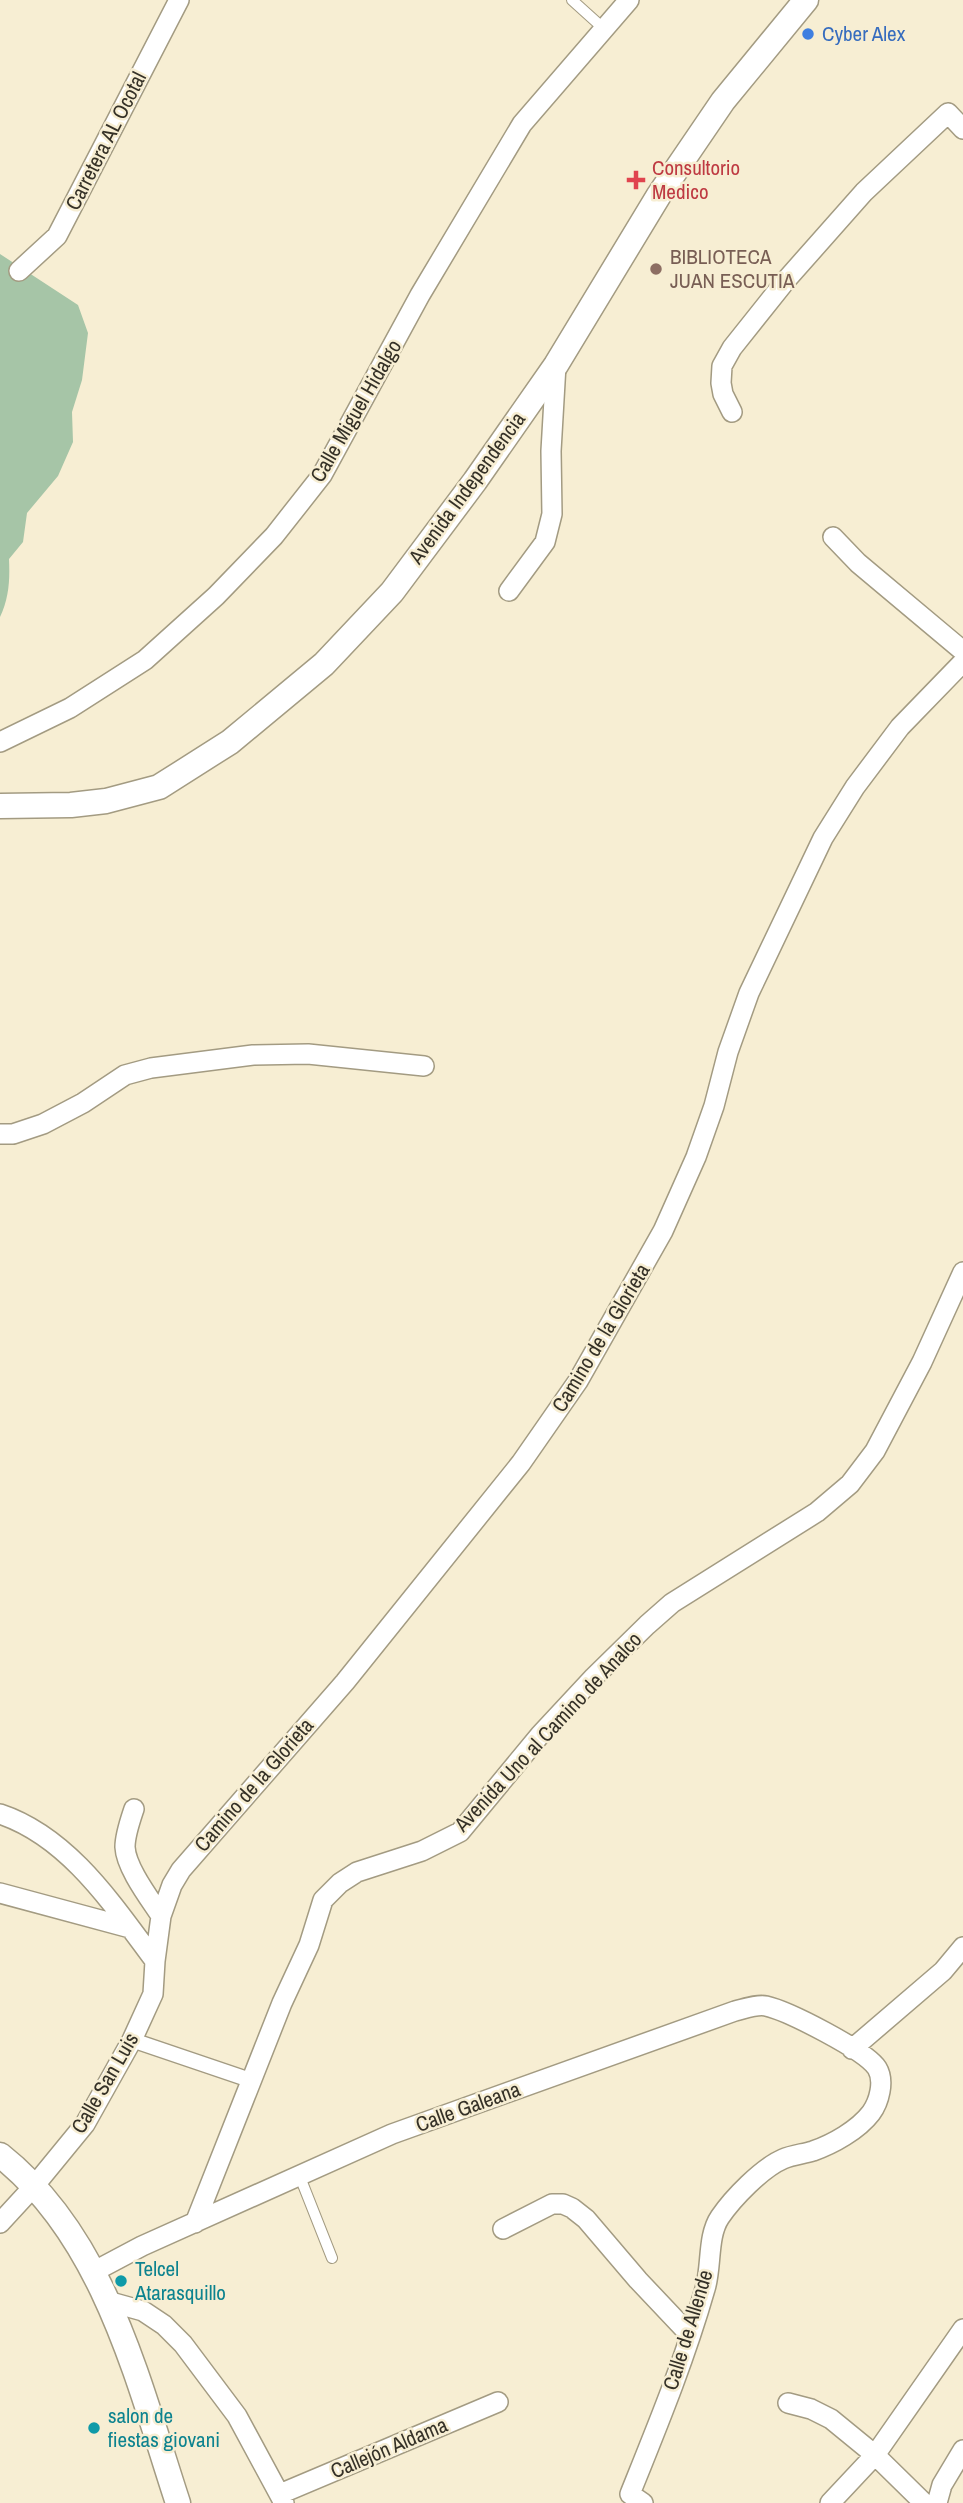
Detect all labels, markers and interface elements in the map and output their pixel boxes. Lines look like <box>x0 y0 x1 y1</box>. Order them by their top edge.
place label: Cyber Alex <box>822 19 906 48</box>
marker: Cyber Alex <box>800 26 816 42</box>
street label: Carretera AL Ocotal <box>58 67 153 215</box>
place label: Consultorio Medico <box>652 153 740 206</box>
marker: Consultorio Medico <box>626 170 646 190</box>
place label: BIBLIOTECA JUAN ESCUTIA <box>670 242 795 295</box>
marker: BIBLIOTECA JUAN ESCUTIA <box>648 261 664 277</box>
street label: Calle Miguel Hidalgo <box>303 334 408 487</box>
street label: Avenida Independencia <box>401 405 532 571</box>
street label: Camino de la Glorieta <box>545 1258 657 1417</box>
street label: Avenida Uno al Camino de Analco <box>447 1626 648 1838</box>
street label: Camino de la Glorieta <box>187 1711 320 1858</box>
street label: Calle San Luis <box>64 2027 145 2138</box>
street label: Calle Galeana <box>412 2074 524 2139</box>
place label: Telcel Atarasquillo <box>134 2254 226 2307</box>
street label: Calle de Allende <box>655 2266 720 2394</box>
marker: Telcel Atarasquillo <box>113 2273 129 2289</box>
place label: salon de fiestas giovani <box>108 2401 220 2454</box>
street label: Callejón Aldama <box>326 2410 452 2485</box>
marker: salon de fiestas giovani <box>86 2420 102 2436</box>

